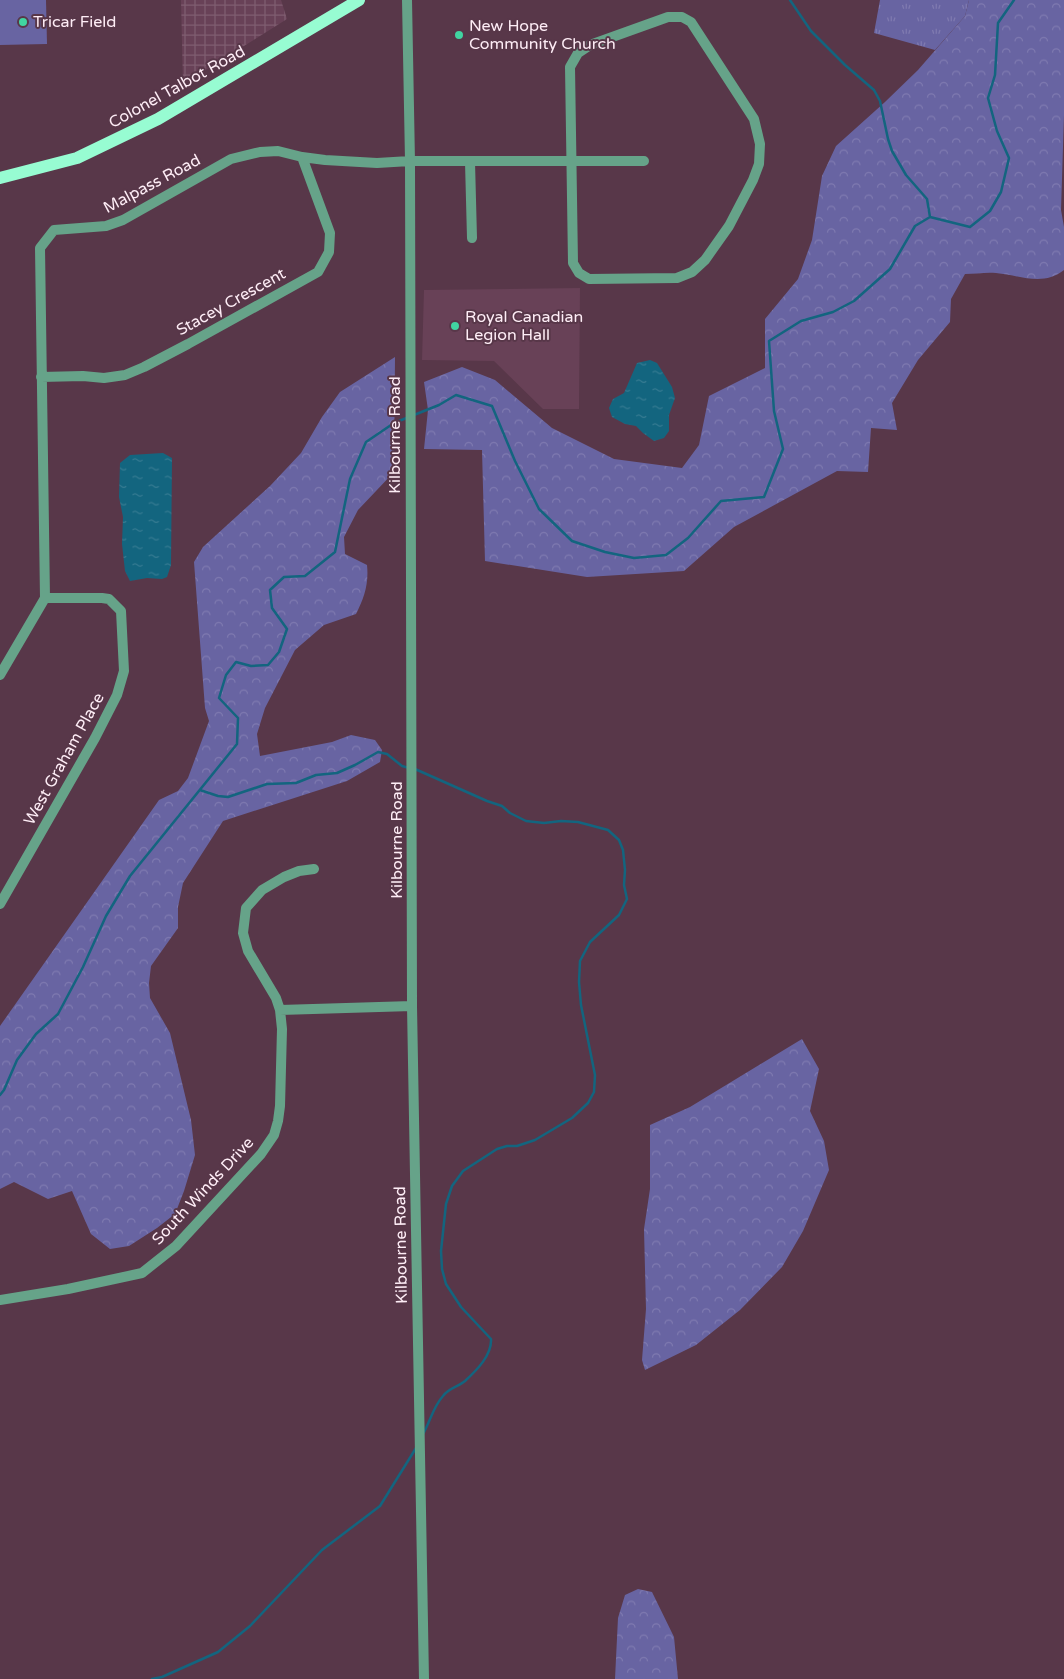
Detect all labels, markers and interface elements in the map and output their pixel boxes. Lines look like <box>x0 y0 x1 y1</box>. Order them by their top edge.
place label: Tricar Field <box>33 12 116 32</box>
marker: Tricar Field <box>17 16 29 28</box>
place label: New Hope Community Church <box>469 16 616 54</box>
marker: New Hope Community Church <box>453 29 465 41</box>
street label: Colonel Talbot Road <box>105 41 249 133</box>
street label: Malpass Road <box>100 150 204 218</box>
street label: Stacey Crescent <box>173 264 289 340</box>
place label: Royal Canadian Legion Hall <box>465 307 583 345</box>
marker: Royal Canadian Legion Hall <box>449 320 461 332</box>
street label: Kilbourne Road <box>385 376 405 494</box>
street label: West Graham Place <box>19 689 109 829</box>
street label: Kilbourne Road <box>387 781 407 899</box>
street label: South Winds Drive <box>148 1133 258 1249</box>
street label: Kilbourne Road <box>390 1186 412 1304</box>

